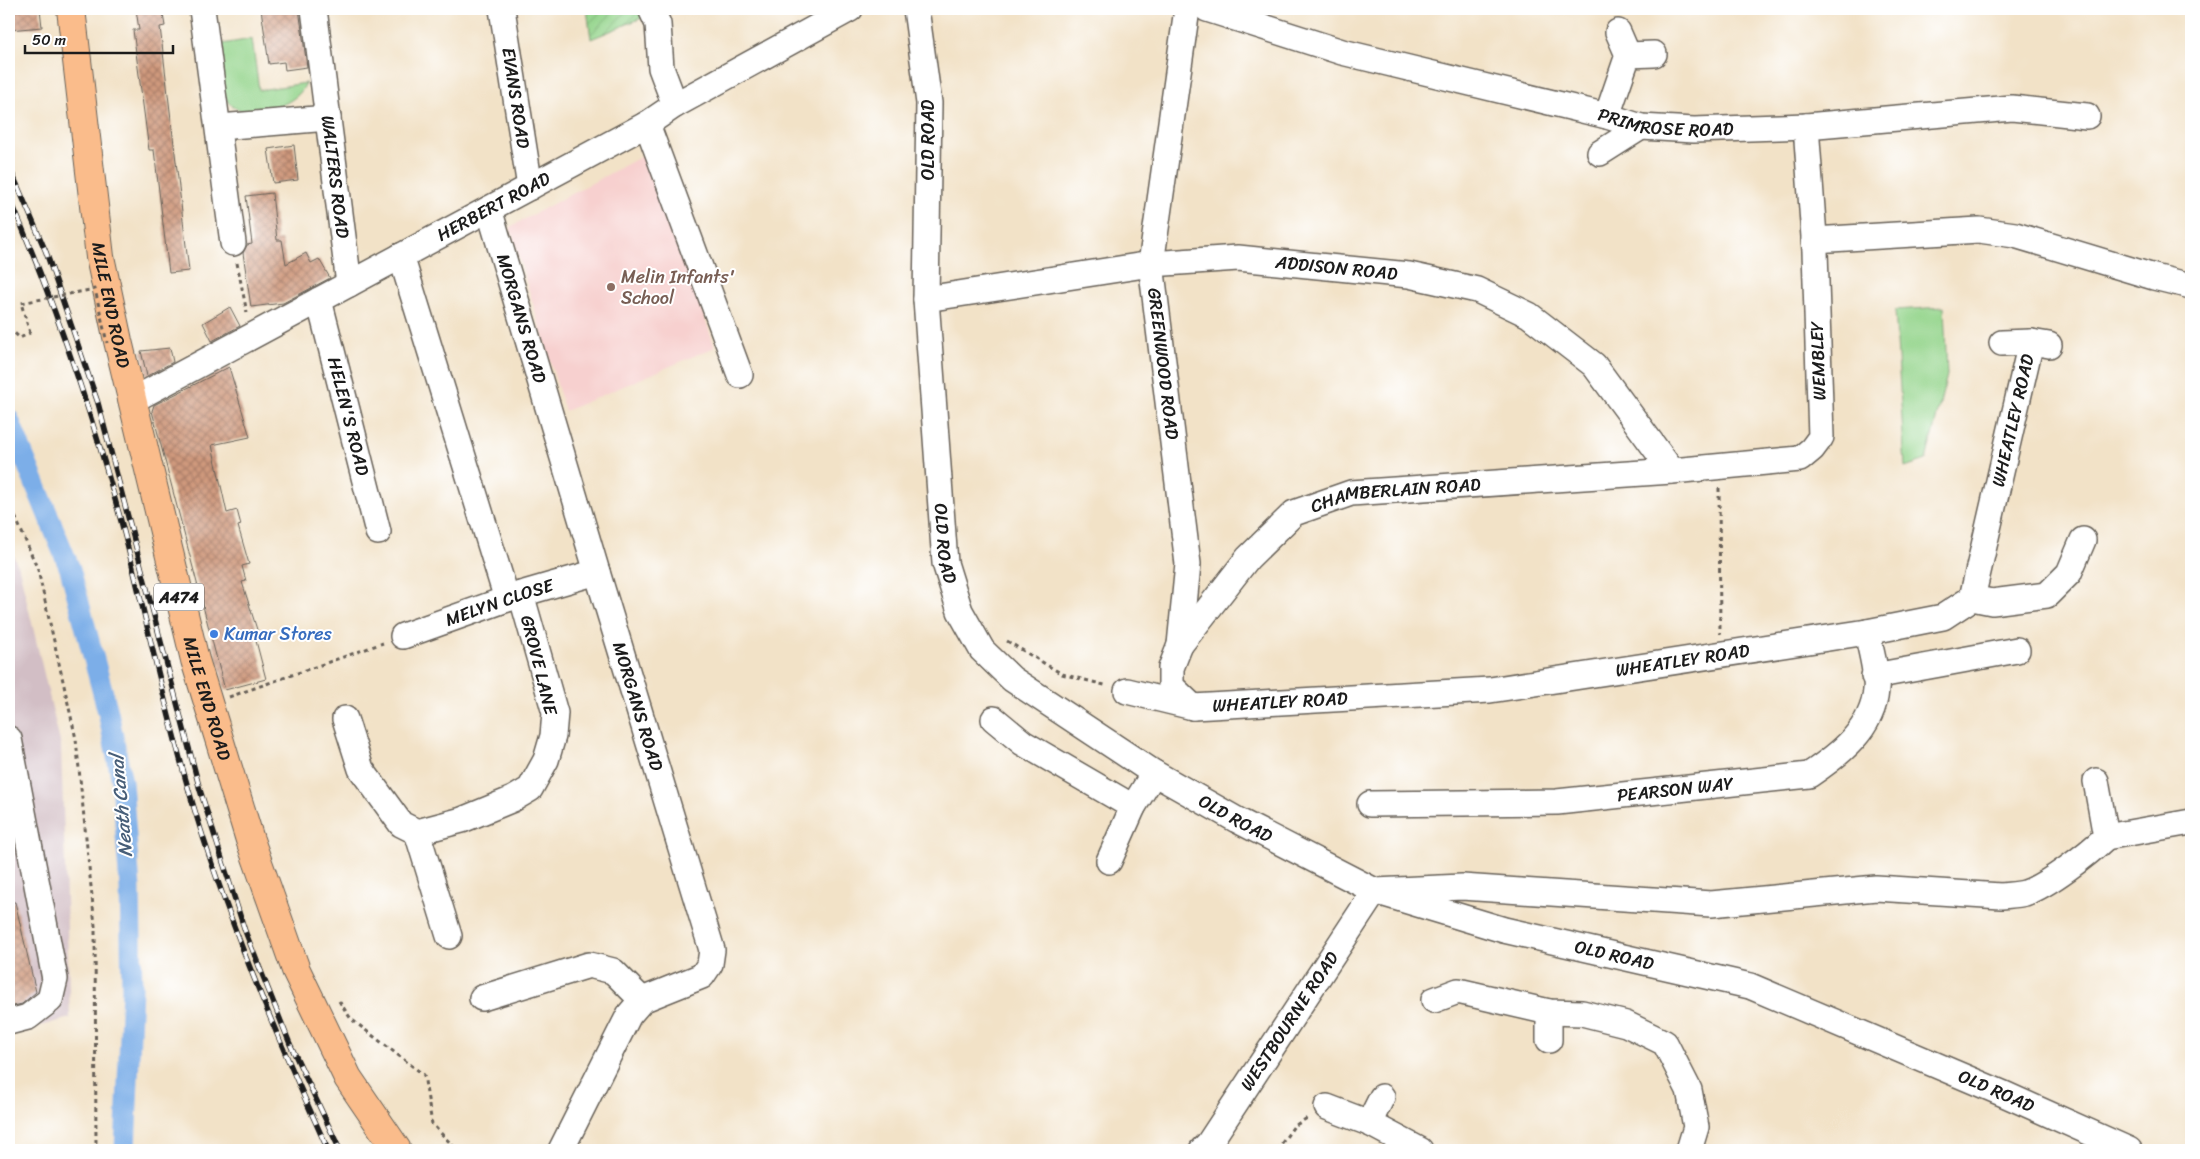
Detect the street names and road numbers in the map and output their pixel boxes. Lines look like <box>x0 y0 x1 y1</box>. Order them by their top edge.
street label: EVANS ROAD <box>492 45 540 151</box>
street label: PRIMROSE ROAD <box>1595 98 1734 146</box>
street label: OLD ROAD <box>912 100 944 180</box>
street label: WALTERS ROAD <box>312 113 359 240</box>
street label: HERBERT ROAD <box>431 163 556 250</box>
street label: MILE END ROAD <box>82 241 140 372</box>
street label: ADDISON ROAD <box>1273 246 1399 290</box>
street label: MORGANS ROAD <box>487 250 556 387</box>
street label: GREENWOOD ROAD <box>1138 286 1189 442</box>
street label: WEMBLEY <box>1801 320 1835 401</box>
street label: WHEATLEY ROAD <box>1982 351 2044 490</box>
street label: HELEN'S ROAD <box>318 353 379 479</box>
street label: CHAMBERLAIN ROAD <box>1306 468 1482 522</box>
street label: OLD ROAD <box>925 502 966 588</box>
street label: MELYN CLOSE <box>441 569 558 636</box>
road number: A474 <box>154 584 204 610</box>
street label: GROVE LANE <box>511 612 567 719</box>
street label: MILE END ROAD <box>174 633 241 765</box>
street label: WHEATLEY ROAD <box>1613 634 1752 687</box>
street label: MORGANS ROAD <box>603 638 673 775</box>
street label: WHEATLEY ROAD <box>1212 682 1349 722</box>
street label: PEARSON WAY <box>1615 767 1736 811</box>
street label: OLD ROAD <box>1192 785 1278 852</box>
street label: OLD ROAD <box>1571 931 1657 980</box>
street label: WESTBOURNE ROAD <box>1231 944 1347 1097</box>
street label: OLD ROAD <box>1953 1060 2040 1122</box>

